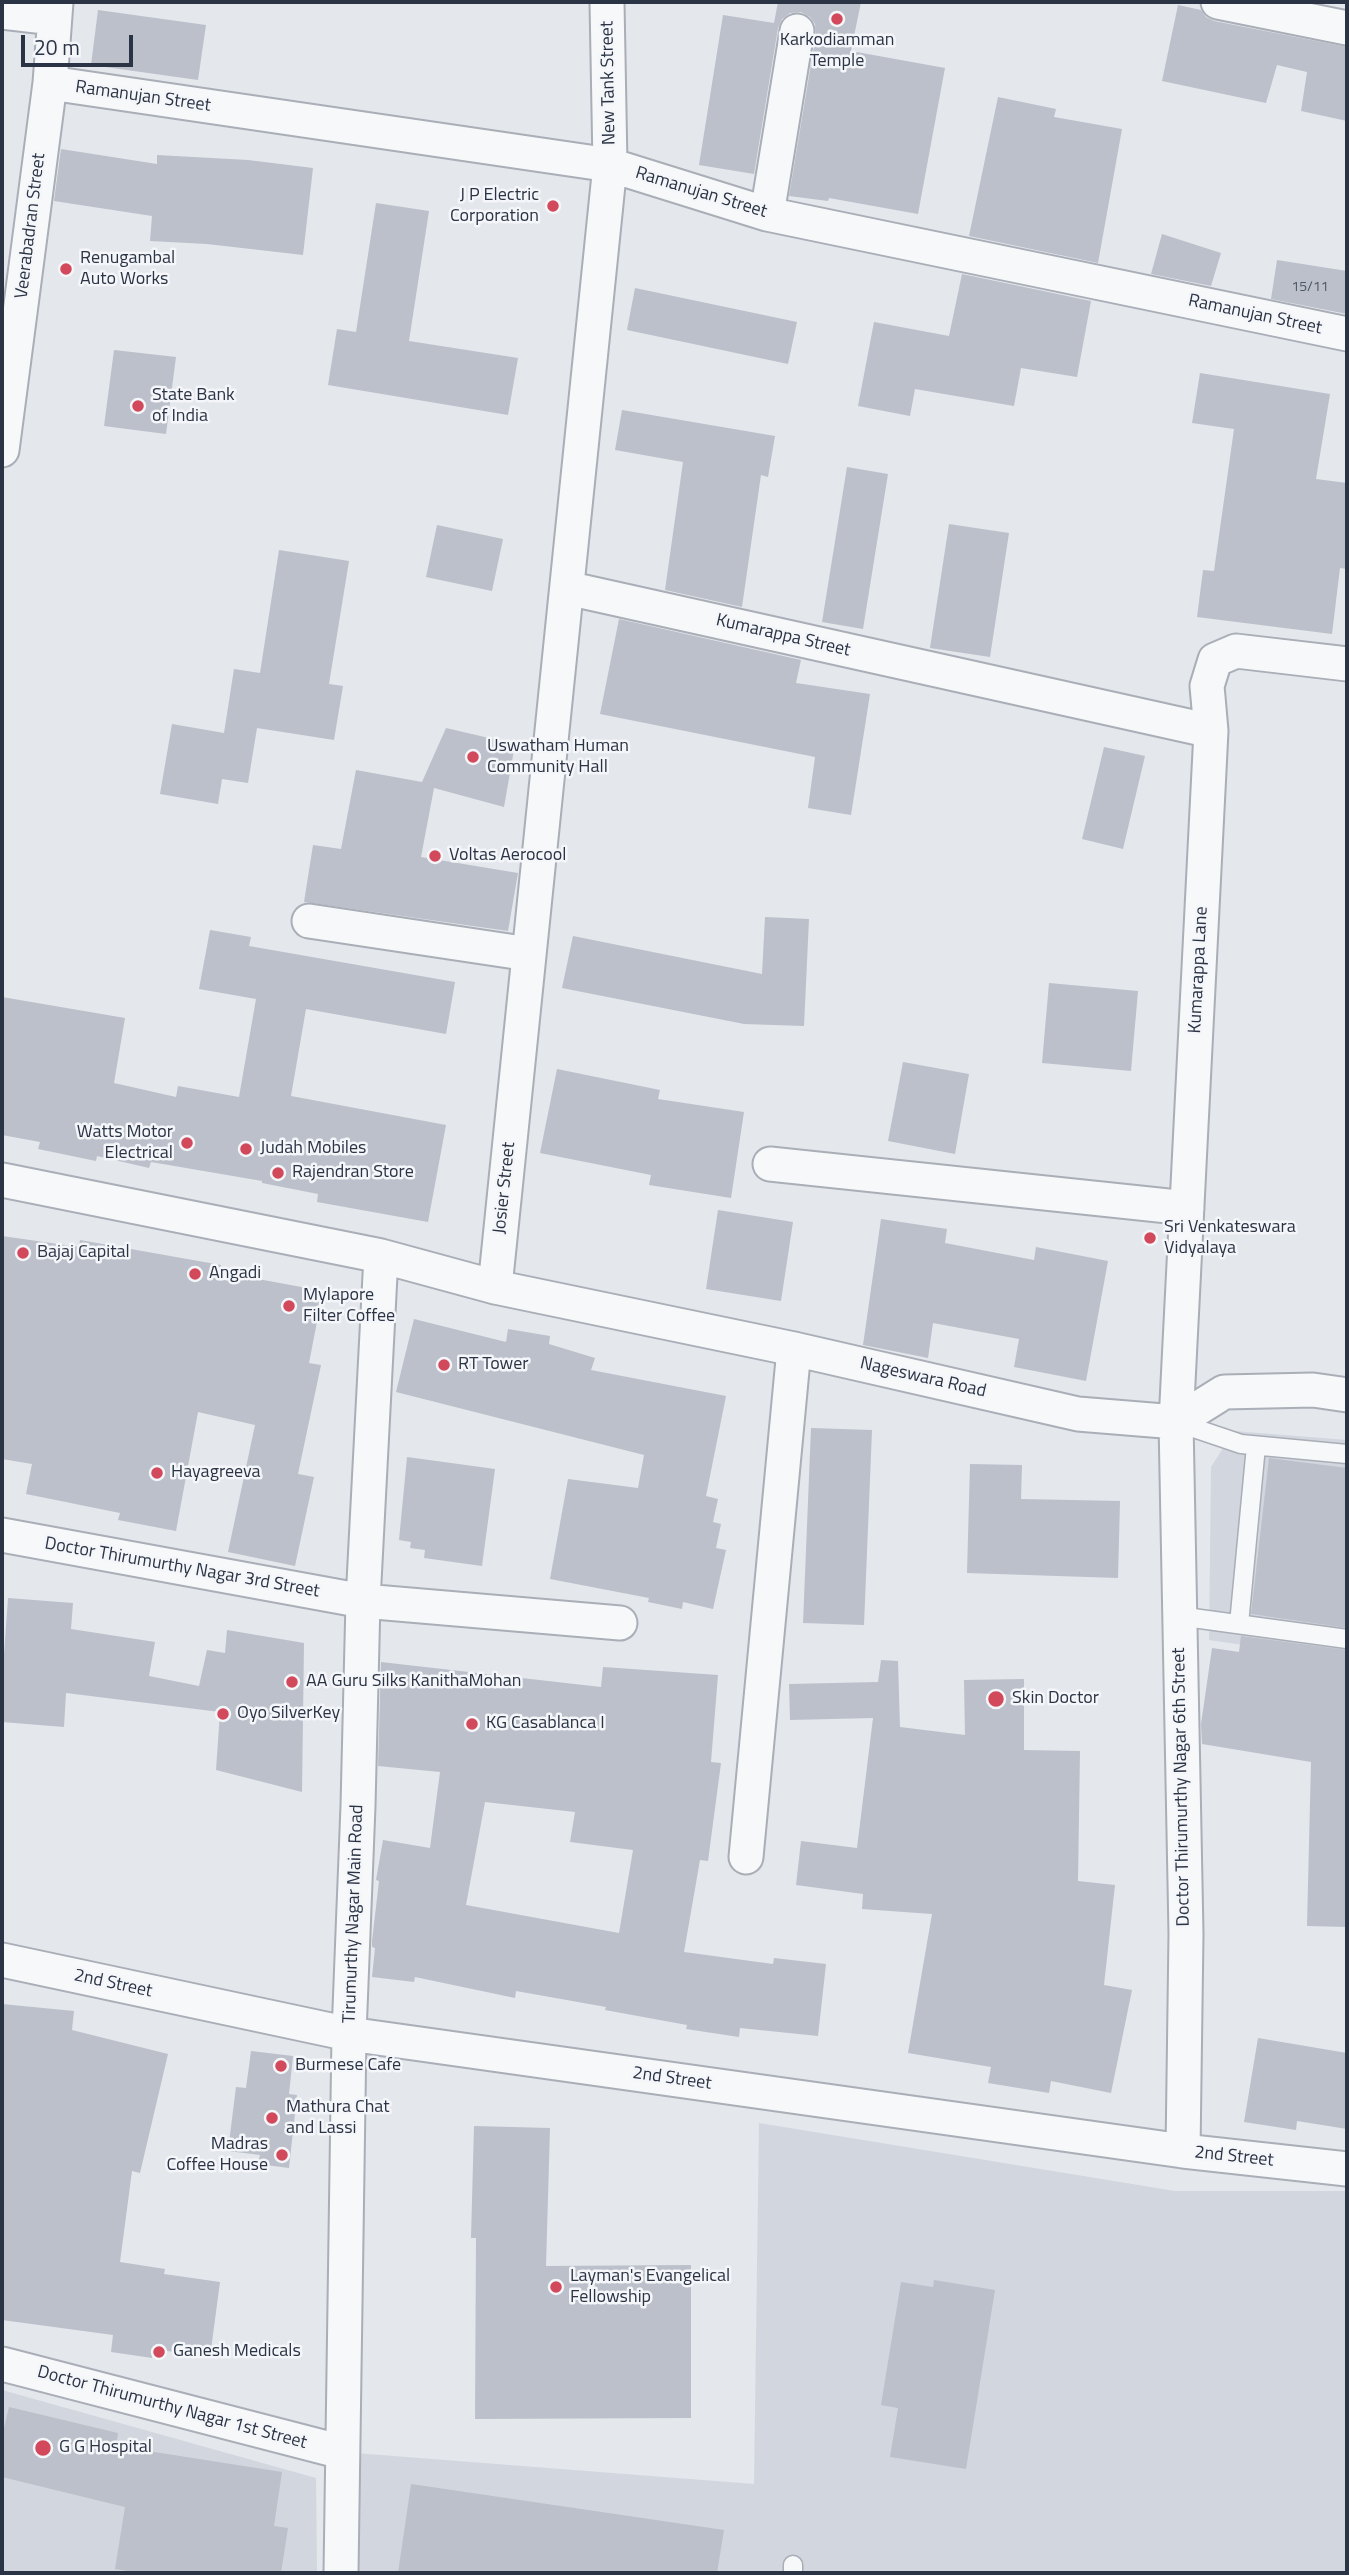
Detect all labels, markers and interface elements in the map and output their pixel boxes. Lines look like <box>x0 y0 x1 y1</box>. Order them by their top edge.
marker: Karkodiamman Temple <box>829 11 845 27</box>
scale bar <box>24 21 136 65</box>
street label: New Tank Street <box>597 21 621 145</box>
place label: Karkodiamman Temple <box>780 30 894 72</box>
text: 20 m <box>34 31 80 63</box>
street label: Ramanujan Street <box>74 77 212 117</box>
street label: Veerabadran Street <box>11 152 51 300</box>
street label: Ramanujan Street <box>633 163 769 223</box>
place label: J P Electric Corporation <box>450 185 539 228</box>
marker: J P Electric Corporation <box>545 198 561 214</box>
place label: Renugambal Auto Works <box>80 248 175 290</box>
marker: Renugambal Auto Works <box>58 261 74 277</box>
house number: 15/11 <box>1291 280 1329 296</box>
street label: Ramanujan Street <box>1186 290 1324 340</box>
place label: State Bank of India <box>152 385 235 428</box>
marker: State Bank of India <box>130 398 146 414</box>
street label: Kumarappa Street <box>714 610 852 662</box>
place label: Uswatham Human Community Hall <box>487 736 629 778</box>
marker: Uswatham Human Community Hall <box>465 749 481 765</box>
place label: Voltas Aerocool <box>449 845 566 867</box>
marker: Voltas Aerocool <box>427 848 443 864</box>
street label: Kumarappa Lane <box>1185 906 1213 1034</box>
place label: Watts Motor Electrical <box>77 1122 173 1164</box>
marker: Watts Motor Electrical <box>179 1135 195 1151</box>
place label: Judah Mobiles <box>260 1138 366 1160</box>
marker: Judah Mobiles <box>238 1141 254 1157</box>
street label: Josier Street <box>489 1141 521 1235</box>
place label: Rajendran Store <box>292 1162 414 1184</box>
marker: Rajendran Store <box>270 1165 286 1181</box>
place label: Sri Venkateswara Vidyalaya <box>1164 1217 1296 1260</box>
marker: Sri Venkateswara Vidyalaya <box>1142 1230 1158 1246</box>
place label: Bajaj Capital <box>37 1242 130 1264</box>
marker: Bajaj Capital <box>15 1245 31 1261</box>
place label: Angadi <box>209 1263 261 1285</box>
marker: Angadi <box>187 1266 203 1282</box>
place label: Mylapore Filter Coffee <box>303 1285 395 1328</box>
marker: Mylapore Filter Coffee <box>281 1298 297 1314</box>
street label: Nageswara Road <box>858 1353 988 1403</box>
place label: RT Tower <box>458 1354 529 1376</box>
marker: RT Tower <box>436 1357 452 1373</box>
place label: Hayagreeva <box>171 1462 260 1484</box>
marker: Hayagreeva <box>149 1465 165 1481</box>
street label: Doctor Thirumurthy Nagar 3rd Street <box>43 1533 321 1603</box>
street label: Doctor Thirumurthy Nagar 6th Street <box>1169 1647 1195 1927</box>
place label: AA Guru Silks KanithaMohan <box>306 1671 521 1693</box>
marker: AA Guru Silks KanithaMohan <box>284 1674 300 1690</box>
place label: Skin Doctor <box>1012 1688 1099 1710</box>
marker: Skin Doctor <box>986 1689 1006 1709</box>
place label: Oyo SilverKey <box>237 1703 340 1725</box>
marker: Oyo SilverKey <box>215 1706 231 1722</box>
place label: KG Casablanca I <box>486 1713 605 1735</box>
marker: KG Casablanca I <box>464 1716 480 1732</box>
street label: Tirumurthy Nagar Main Road <box>339 1804 369 2024</box>
street label: 2nd Street <box>72 1965 154 2003</box>
place label: Burmese Cafe <box>295 2055 401 2077</box>
marker: Burmese Cafe <box>273 2058 289 2074</box>
street label: 2nd Street <box>631 2063 713 2095</box>
place label: Mathura Chat and Lassi <box>286 2097 390 2140</box>
marker: Mathura Chat and Lassi <box>264 2110 280 2126</box>
place label: Madras Coffee House <box>166 2134 268 2176</box>
street label: 2nd Street <box>1193 2142 1275 2172</box>
marker: Madras Coffee House <box>274 2147 290 2163</box>
place label: Layman's Evangelical Fellowship <box>570 2266 730 2308</box>
marker: Layman's Evangelical Fellowship <box>548 2279 564 2295</box>
place label: Ganesh Medicals <box>173 2341 301 2363</box>
marker: Ganesh Medicals <box>151 2344 167 2360</box>
street label: Doctor Thirumurthy Nagar 1st Street <box>35 2362 309 2454</box>
place label: G G Hospital <box>59 2437 152 2459</box>
marker: G G Hospital <box>33 2438 53 2458</box>

